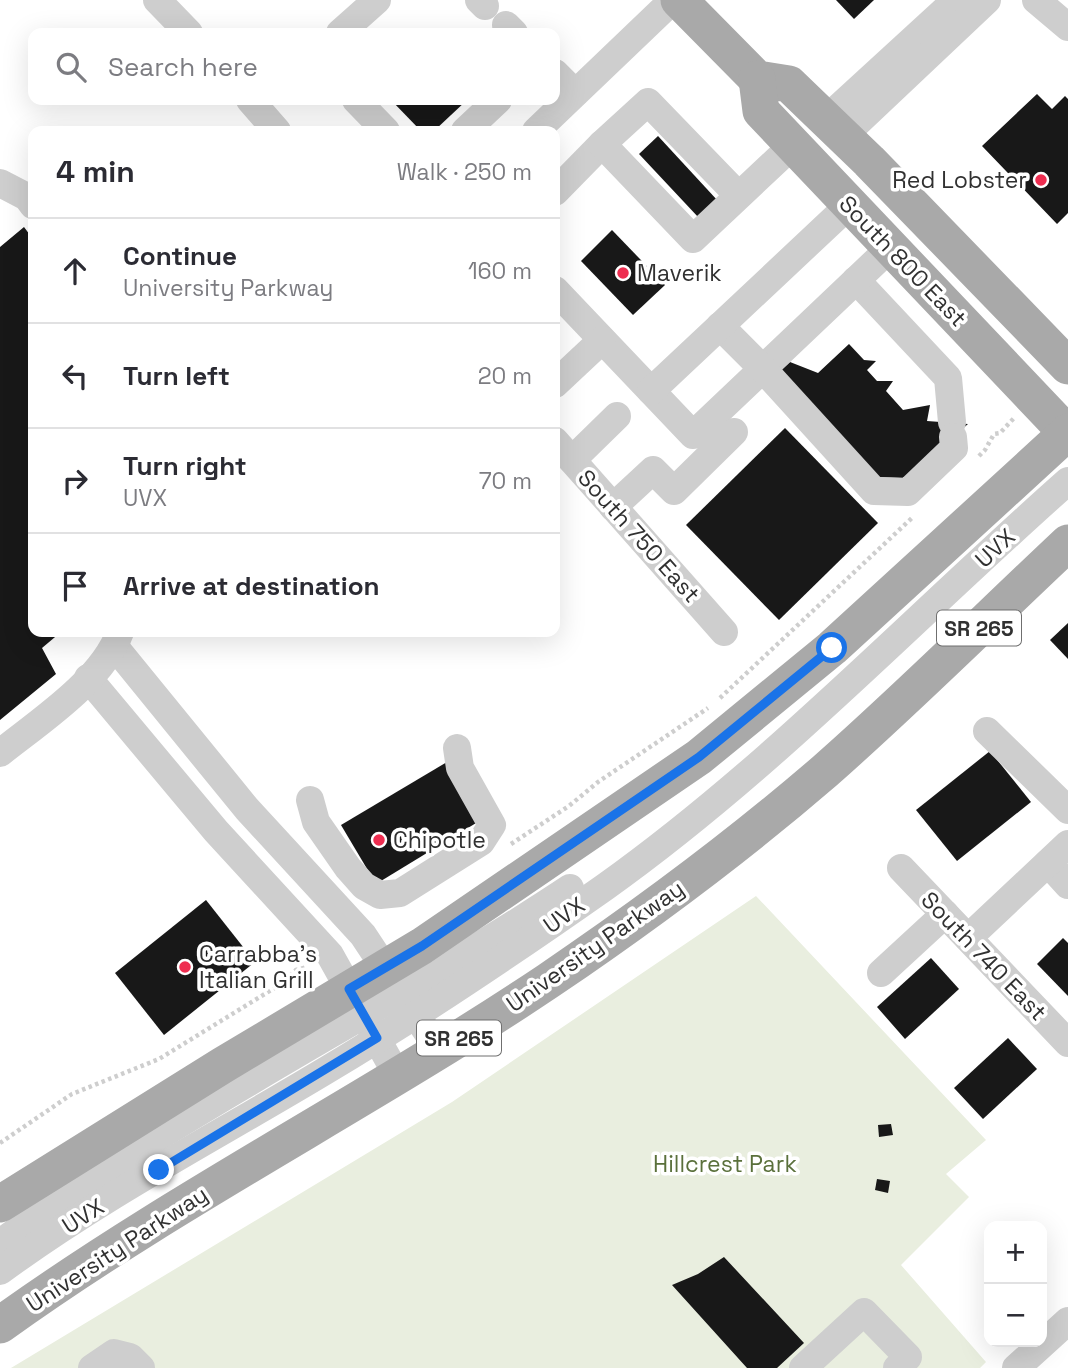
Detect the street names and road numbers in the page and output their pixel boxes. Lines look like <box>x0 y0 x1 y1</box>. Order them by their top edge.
street label: South 800 East <box>833 189 973 333</box>
street label: South 750 East <box>571 463 707 609</box>
street label: UVX <box>969 522 1021 574</box>
road number: SR 265 <box>937 610 1021 646</box>
street label: University Parkway <box>500 873 690 1019</box>
street label: South 740 East <box>915 885 1053 1027</box>
street label: UVX <box>537 890 591 940</box>
road number: SR 265 <box>417 1020 501 1056</box>
street label: University Parkway <box>21 1179 213 1319</box>
street label: UVX <box>56 1192 110 1240</box>

